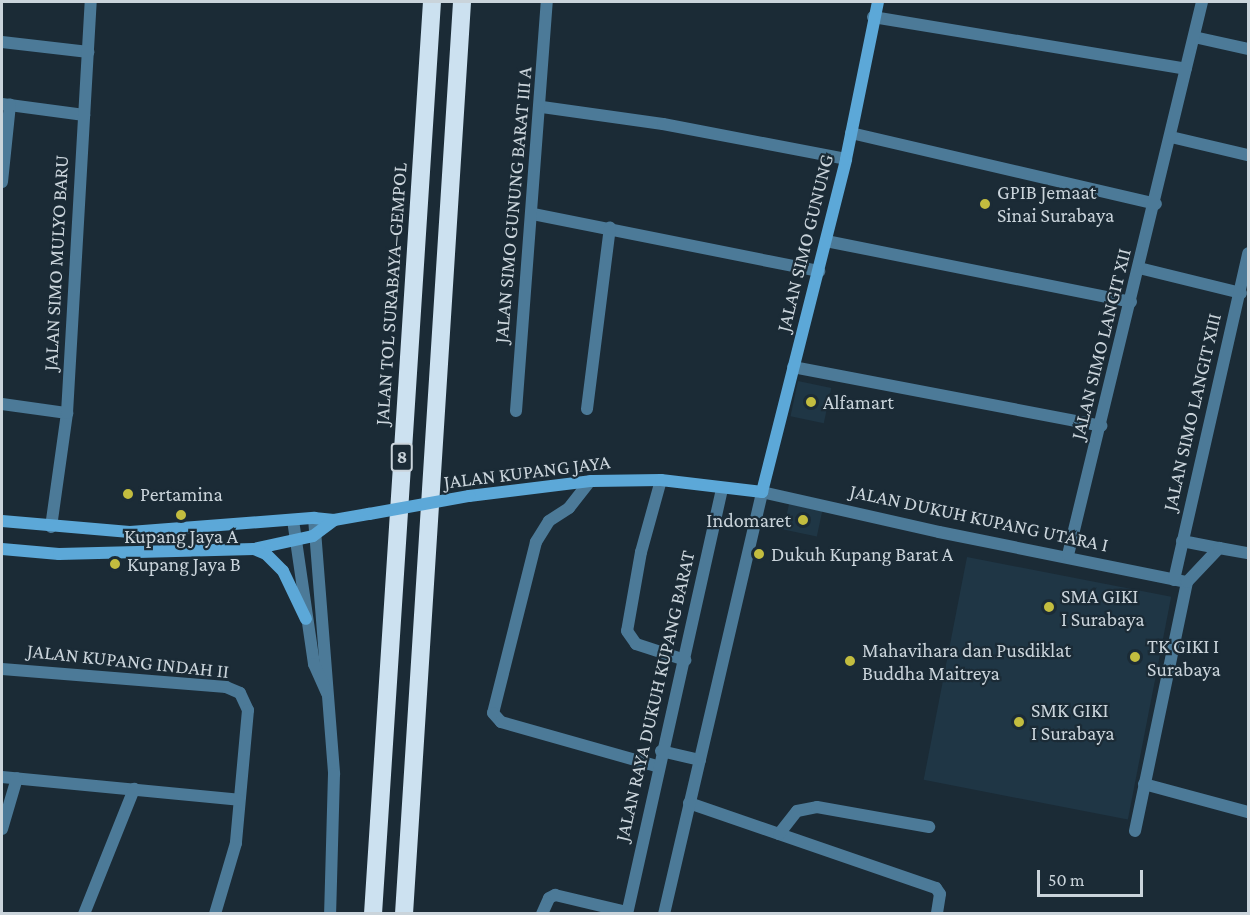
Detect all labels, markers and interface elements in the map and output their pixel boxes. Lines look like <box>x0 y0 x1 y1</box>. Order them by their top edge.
street label: JALAN SIMO GUNUNG BARAT III A <box>489 66 537 344</box>
street label: JALAN SIMO GUNUNG <box>771 152 839 334</box>
street label: JALAN SIMO MULYO BARU <box>38 154 74 372</box>
street label: JALAN TOL SURABAYA–GEMPOL <box>370 162 412 426</box>
place label: GPIB Jemaat Sinai Surabaya <box>997 180 1114 227</box>
marker: GPIB Jemaat Sinai Surabaya <box>978 197 992 211</box>
street label: JALAN SIMO LANGIT XII <box>1066 246 1136 442</box>
street label: JALAN SIMO LANGIT XIII <box>1158 311 1226 513</box>
place label: Alfamart <box>823 390 894 414</box>
marker: Alfamart <box>804 395 818 409</box>
road number: 8 <box>390 442 414 472</box>
street label: JALAN KUPANG JAYA <box>442 450 612 494</box>
street label: JALAN DUKUH KUPANG UTARA I <box>848 479 1110 557</box>
place label: Pertamina <box>140 482 223 506</box>
marker: Pertamina <box>121 487 135 501</box>
marker: Kupang Jaya A <box>174 508 188 522</box>
place label: Indomaret <box>706 508 791 532</box>
marker: Indomaret <box>796 513 810 527</box>
place label: Kupang Jaya A <box>124 524 238 548</box>
place label: Dukuh Kupang Barat A <box>771 542 953 566</box>
marker: Dukuh Kupang Barat A <box>752 547 766 561</box>
street label: JALAN RAYA DUKUH KUPANG BARAT <box>610 548 700 844</box>
place label: Kupang Jaya B <box>127 552 241 576</box>
marker: Kupang Jaya B <box>108 557 122 571</box>
place label: SMA GIKI I Surabaya <box>1061 584 1145 631</box>
marker: SMA GIKI I Surabaya <box>1042 600 1056 614</box>
place label: TK GIKI I Surabaya <box>1147 634 1221 681</box>
street label: JALAN KUPANG INDAH II <box>26 638 230 684</box>
place label: Mahavihara dan Pusdiklat Buddha Maitreya <box>862 638 1071 685</box>
marker: TK GIKI I Surabaya <box>1128 650 1142 664</box>
marker: Mahavihara dan Pusdiklat Buddha Maitreya <box>843 654 857 668</box>
place label: SMK GIKI I Surabaya <box>1031 698 1115 745</box>
marker: SMK GIKI I Surabaya <box>1012 715 1026 729</box>
scale bar <box>1040 858 1146 896</box>
text: 50 m <box>1048 870 1085 890</box>

